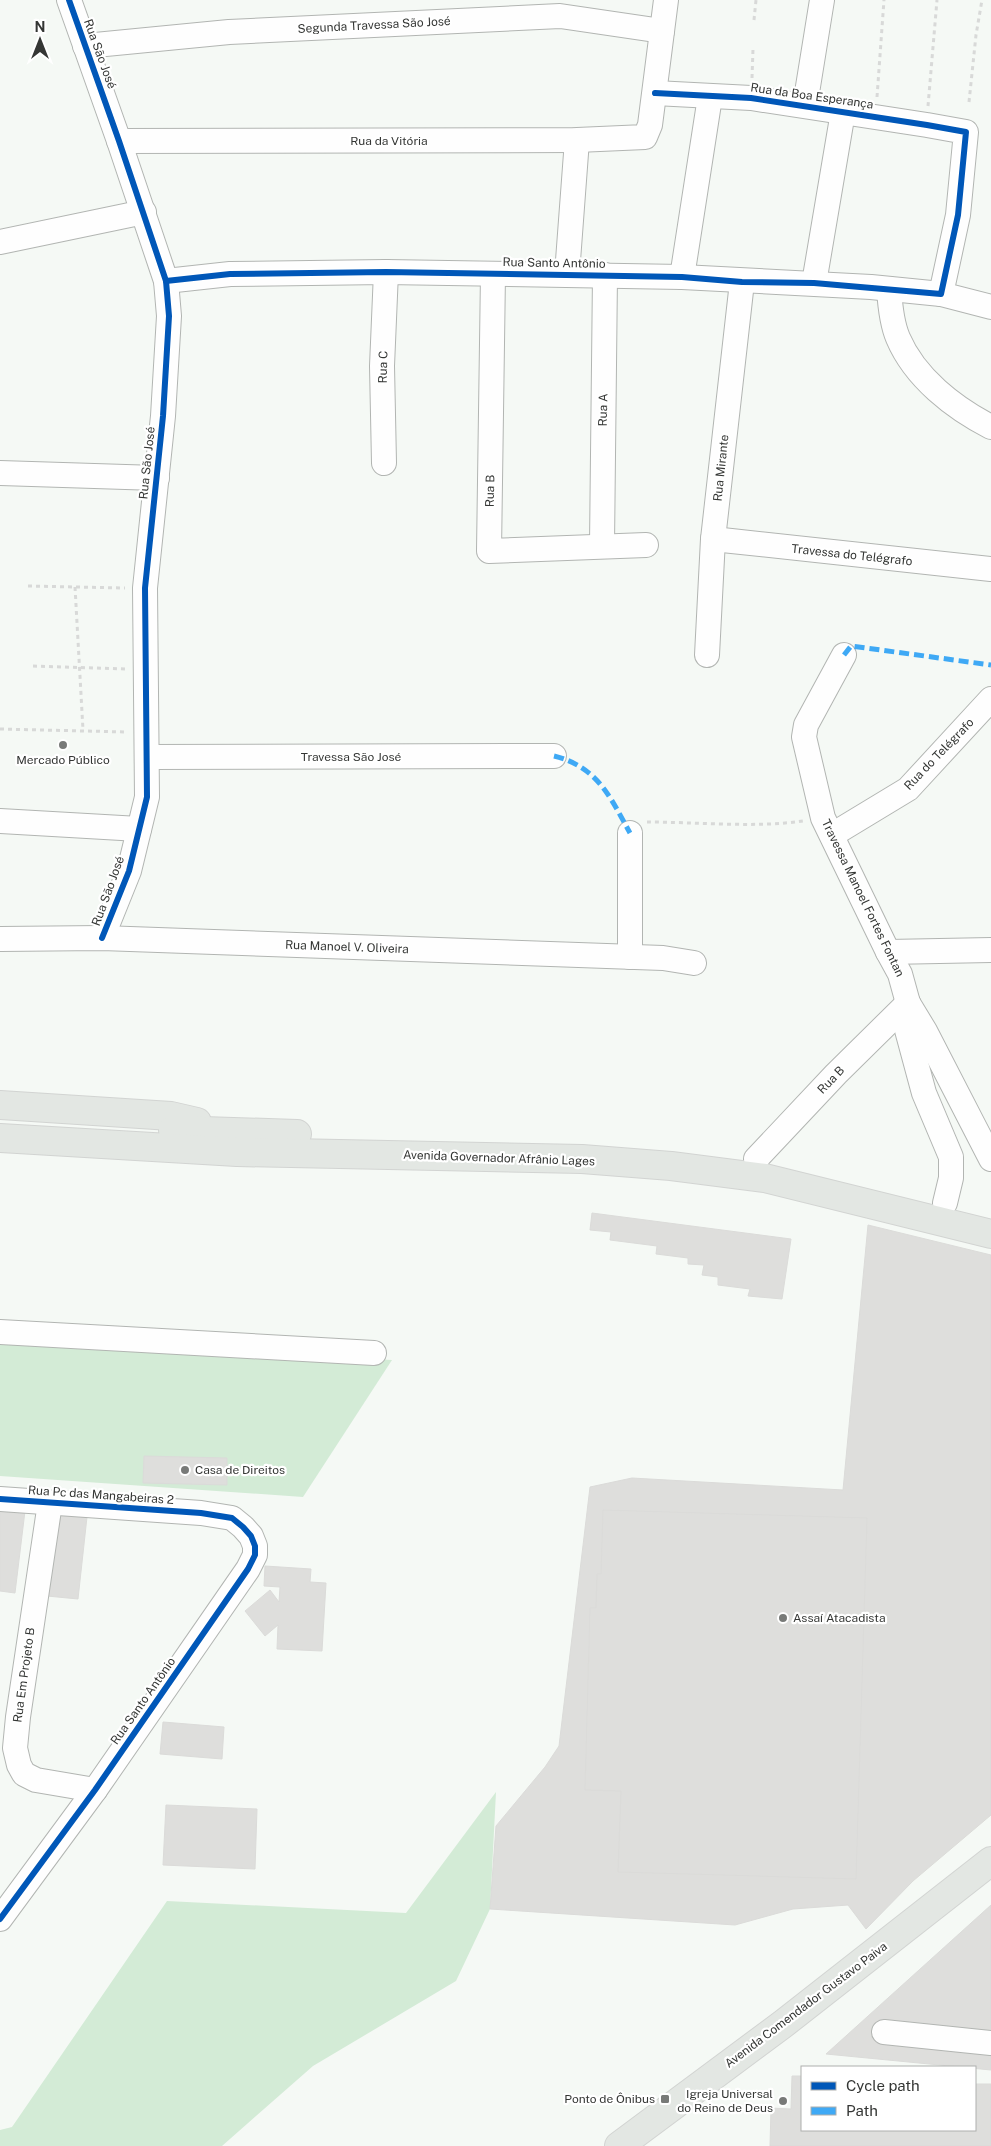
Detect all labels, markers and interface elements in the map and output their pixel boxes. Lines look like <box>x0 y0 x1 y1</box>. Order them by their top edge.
street label: Segunda Travessa São José <box>297 14 451 36</box>
north arrow <box>15 15 65 65</box>
street label: Rua São José <box>81 17 119 91</box>
text: N <box>35 19 45 35</box>
street label: Rua da Boa Esperança <box>750 80 874 112</box>
street label: Rua da Vitória <box>350 134 428 148</box>
street label: Rua Santo Antônio <box>502 255 606 271</box>
street label: Rua C <box>376 350 390 384</box>
street label: Rua A <box>596 393 610 427</box>
street label: Rua São José <box>136 426 158 500</box>
street label: Rua Mirante <box>711 434 731 502</box>
street label: Rua B <box>483 475 497 507</box>
street label: Travessa do Telégrafo <box>791 542 913 568</box>
street label: Rua do Telégrafo <box>901 715 977 793</box>
marker: Mercado Público <box>57 739 69 751</box>
street label: Travessa São José <box>301 750 401 764</box>
place label: Mercado Público <box>16 753 110 767</box>
street label: Travessa Manoel Fortes Fontan <box>819 817 907 979</box>
street label: Rua São José <box>89 854 127 928</box>
street label: Rua Manoel V. Oliveira <box>285 938 409 956</box>
street label: Rua B <box>815 1063 847 1097</box>
street label: Avenida Governador Afrânio Lages <box>403 1148 595 1168</box>
place label: Casa de Direitos <box>195 1463 285 1477</box>
marker: Casa de Direitos <box>179 1464 191 1476</box>
street label: Rua Pc das Mangabeiras 2 <box>28 1483 174 1507</box>
place label: Assaí Atacadista <box>793 1611 886 1625</box>
marker: Assaí Atacadista <box>777 1612 789 1624</box>
street label: Rua Em Projeto B <box>10 1626 38 1724</box>
street label: Rua Santo Antônio <box>108 1655 178 1747</box>
street label: Avenida Comendador Gustavo Paiva <box>722 1939 890 2071</box>
legend <box>801 2066 976 2131</box>
text: Cycle path <box>846 2077 920 2094</box>
place label: Igreja Universal do Reino de Deus <box>677 2087 773 2115</box>
place label: Ponto de Ônibus <box>564 2092 655 2106</box>
marker: Ponto de Ônibus <box>659 2093 671 2105</box>
marker: Igreja Universal do Reino de Deus <box>777 2095 789 2107</box>
text: Path <box>846 2102 878 2119</box>

